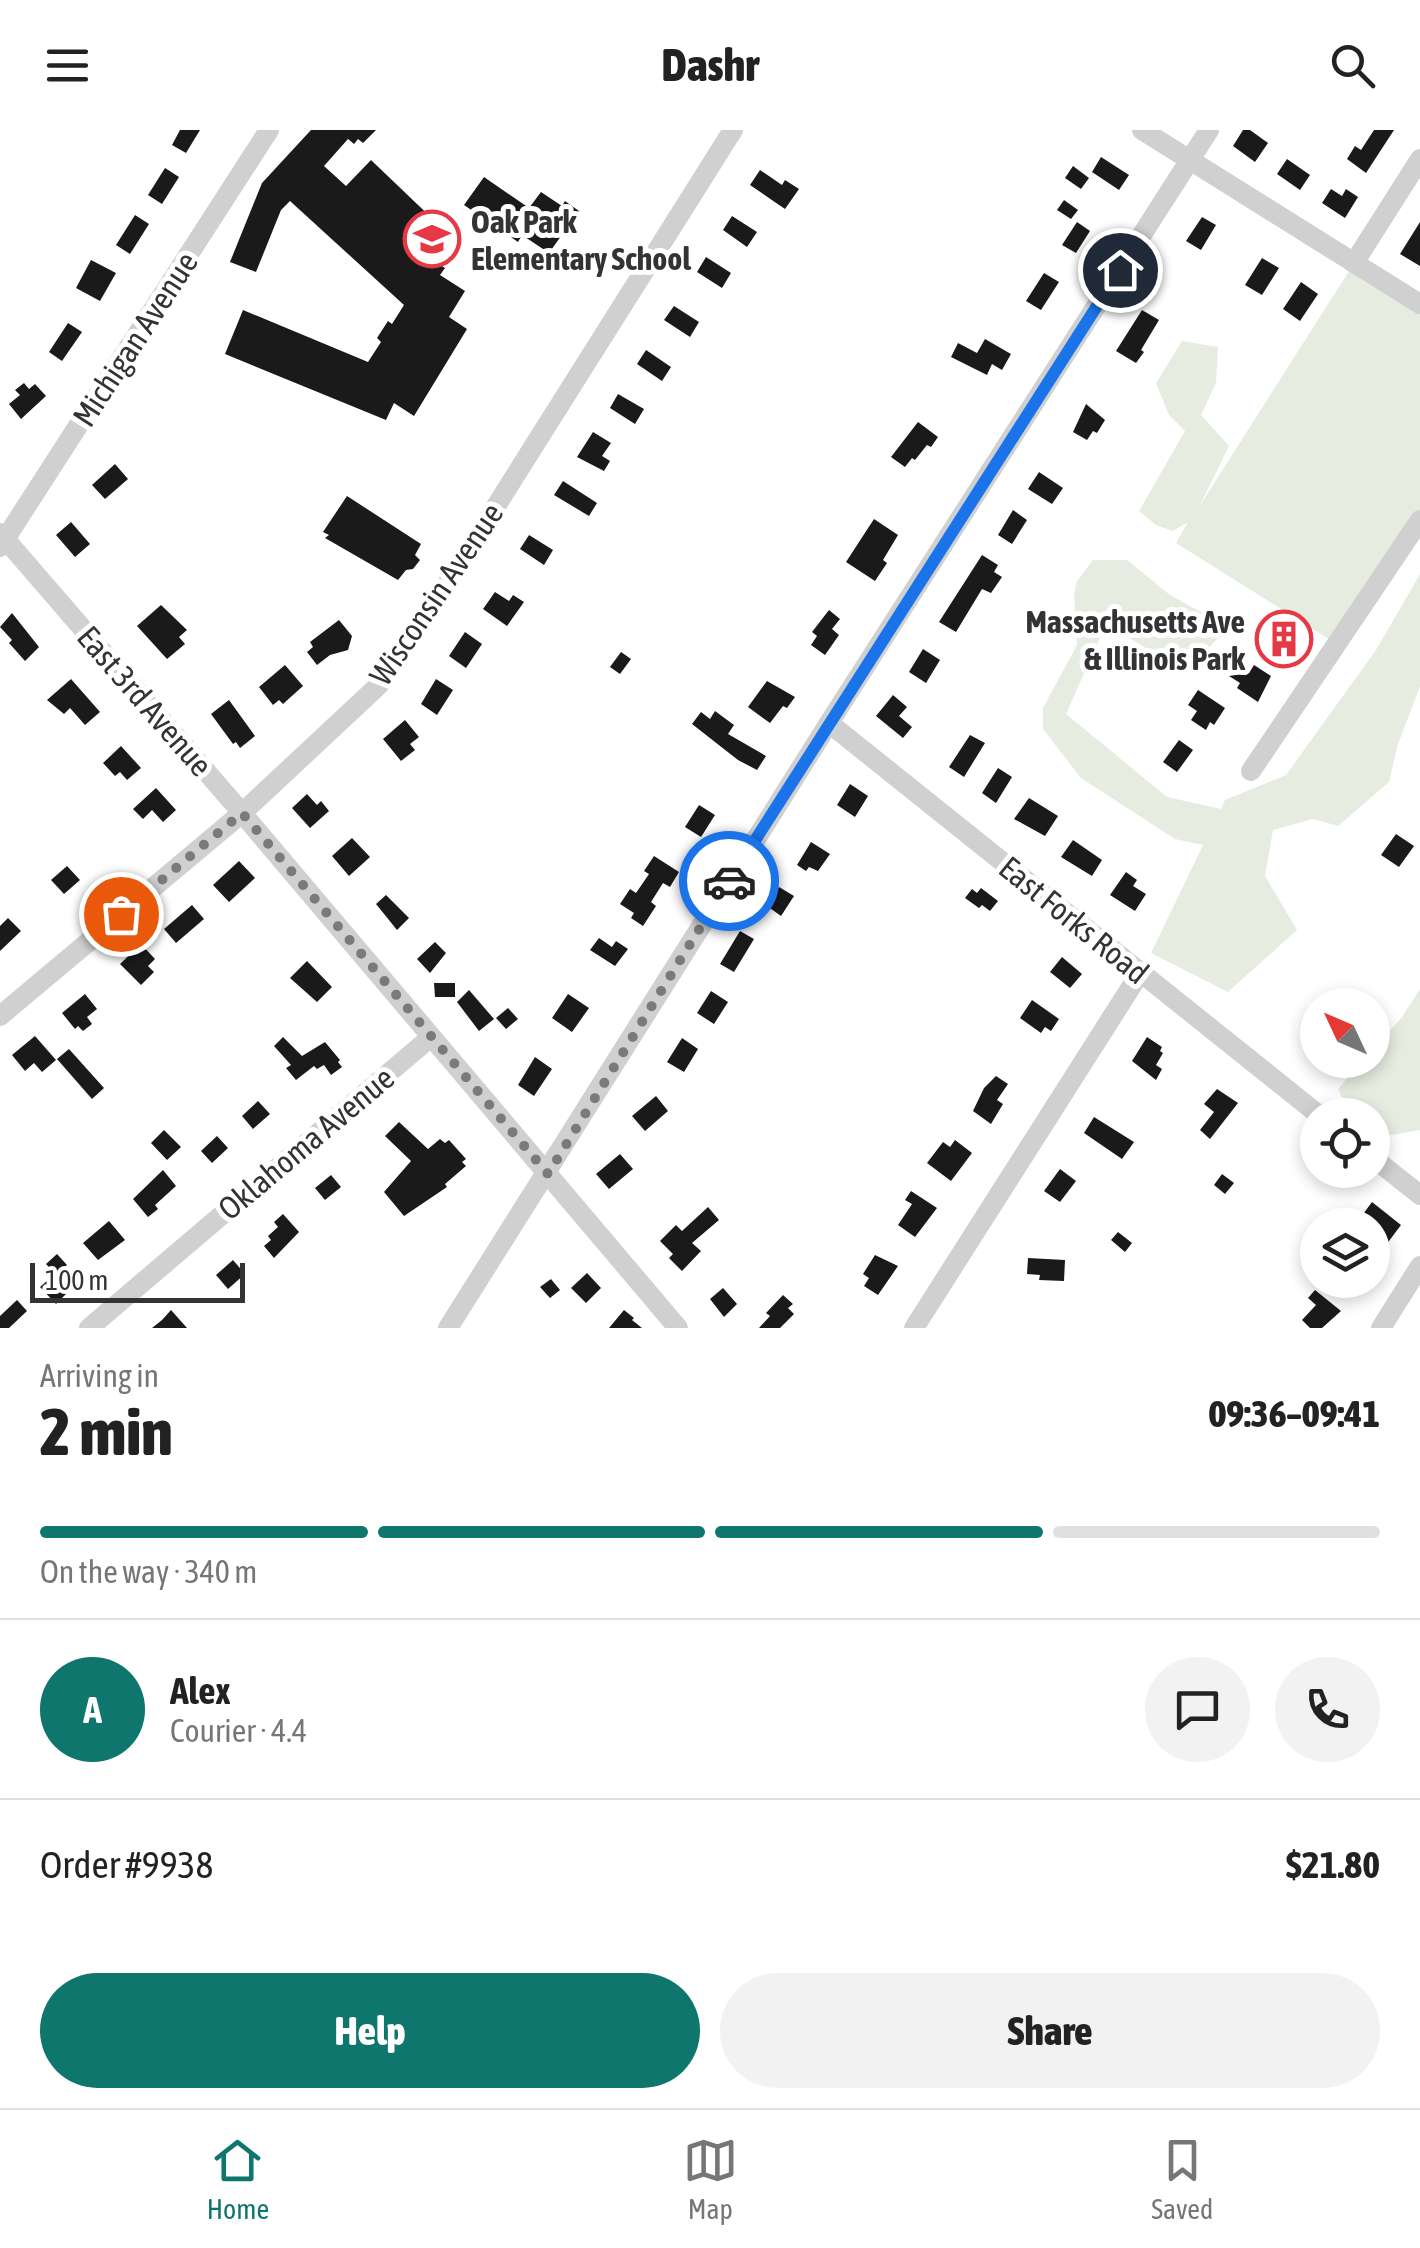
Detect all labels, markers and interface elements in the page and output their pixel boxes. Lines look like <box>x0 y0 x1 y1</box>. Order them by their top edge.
icon: menu <box>40 38 95 93</box>
icon: search <box>1325 38 1380 93</box>
text: Dashr <box>661 39 759 91</box>
place label: Oak Park Elementary School <box>471 203 691 277</box>
school or university icon: Oak Park Elementary School <box>402 209 462 269</box>
pin <box>1078 228 1163 313</box>
icon: home <box>1093 243 1148 298</box>
street label: Michigan Avenue <box>65 245 205 433</box>
street label: Wisconsin Avenue <box>362 496 510 692</box>
place label: Massachusetts Ave & Illinois Park <box>1025 603 1246 677</box>
building icon: Massachusetts Ave & Illinois Park <box>1254 609 1314 669</box>
street label: East 3rd Avenue <box>70 619 220 783</box>
courier <box>679 831 779 931</box>
street label: East Forks Road <box>992 849 1156 991</box>
icon: car <box>702 854 757 909</box>
pin <box>79 872 164 957</box>
icon: bag <box>94 887 149 942</box>
north arrow <box>1300 988 1390 1078</box>
map controls <box>1300 988 1390 1298</box>
street label: Oklahoma Avenue <box>211 1059 401 1227</box>
button: locate <box>1300 1098 1390 1188</box>
button: layers <box>1300 1208 1390 1298</box>
scale bar <box>30 1258 245 1302</box>
text: 100 m <box>45 1264 108 1296</box>
text: Arriving in <box>40 1357 159 1394</box>
text: 09:36–09:41 <box>1208 1392 1380 1435</box>
text: 2 min <box>40 1394 173 1469</box>
text: On the way · 340 m <box>40 1553 257 1590</box>
button: chat <box>1145 1657 1250 1762</box>
button: phone <box>1275 1657 1380 1762</box>
text: Alex <box>170 1669 231 1712</box>
text: A <box>83 1688 102 1731</box>
text: Courier · 4.4 <box>170 1712 307 1749</box>
text: Order #9938 <box>40 1843 213 1886</box>
text: $21.80 <box>1286 1843 1380 1886</box>
button: Help <box>40 1973 700 2088</box>
button: Share <box>720 1973 1380 2088</box>
tab: Home <box>207 2133 269 2225</box>
tab: Map <box>683 2133 738 2225</box>
tab: Saved <box>1151 2133 1213 2225</box>

